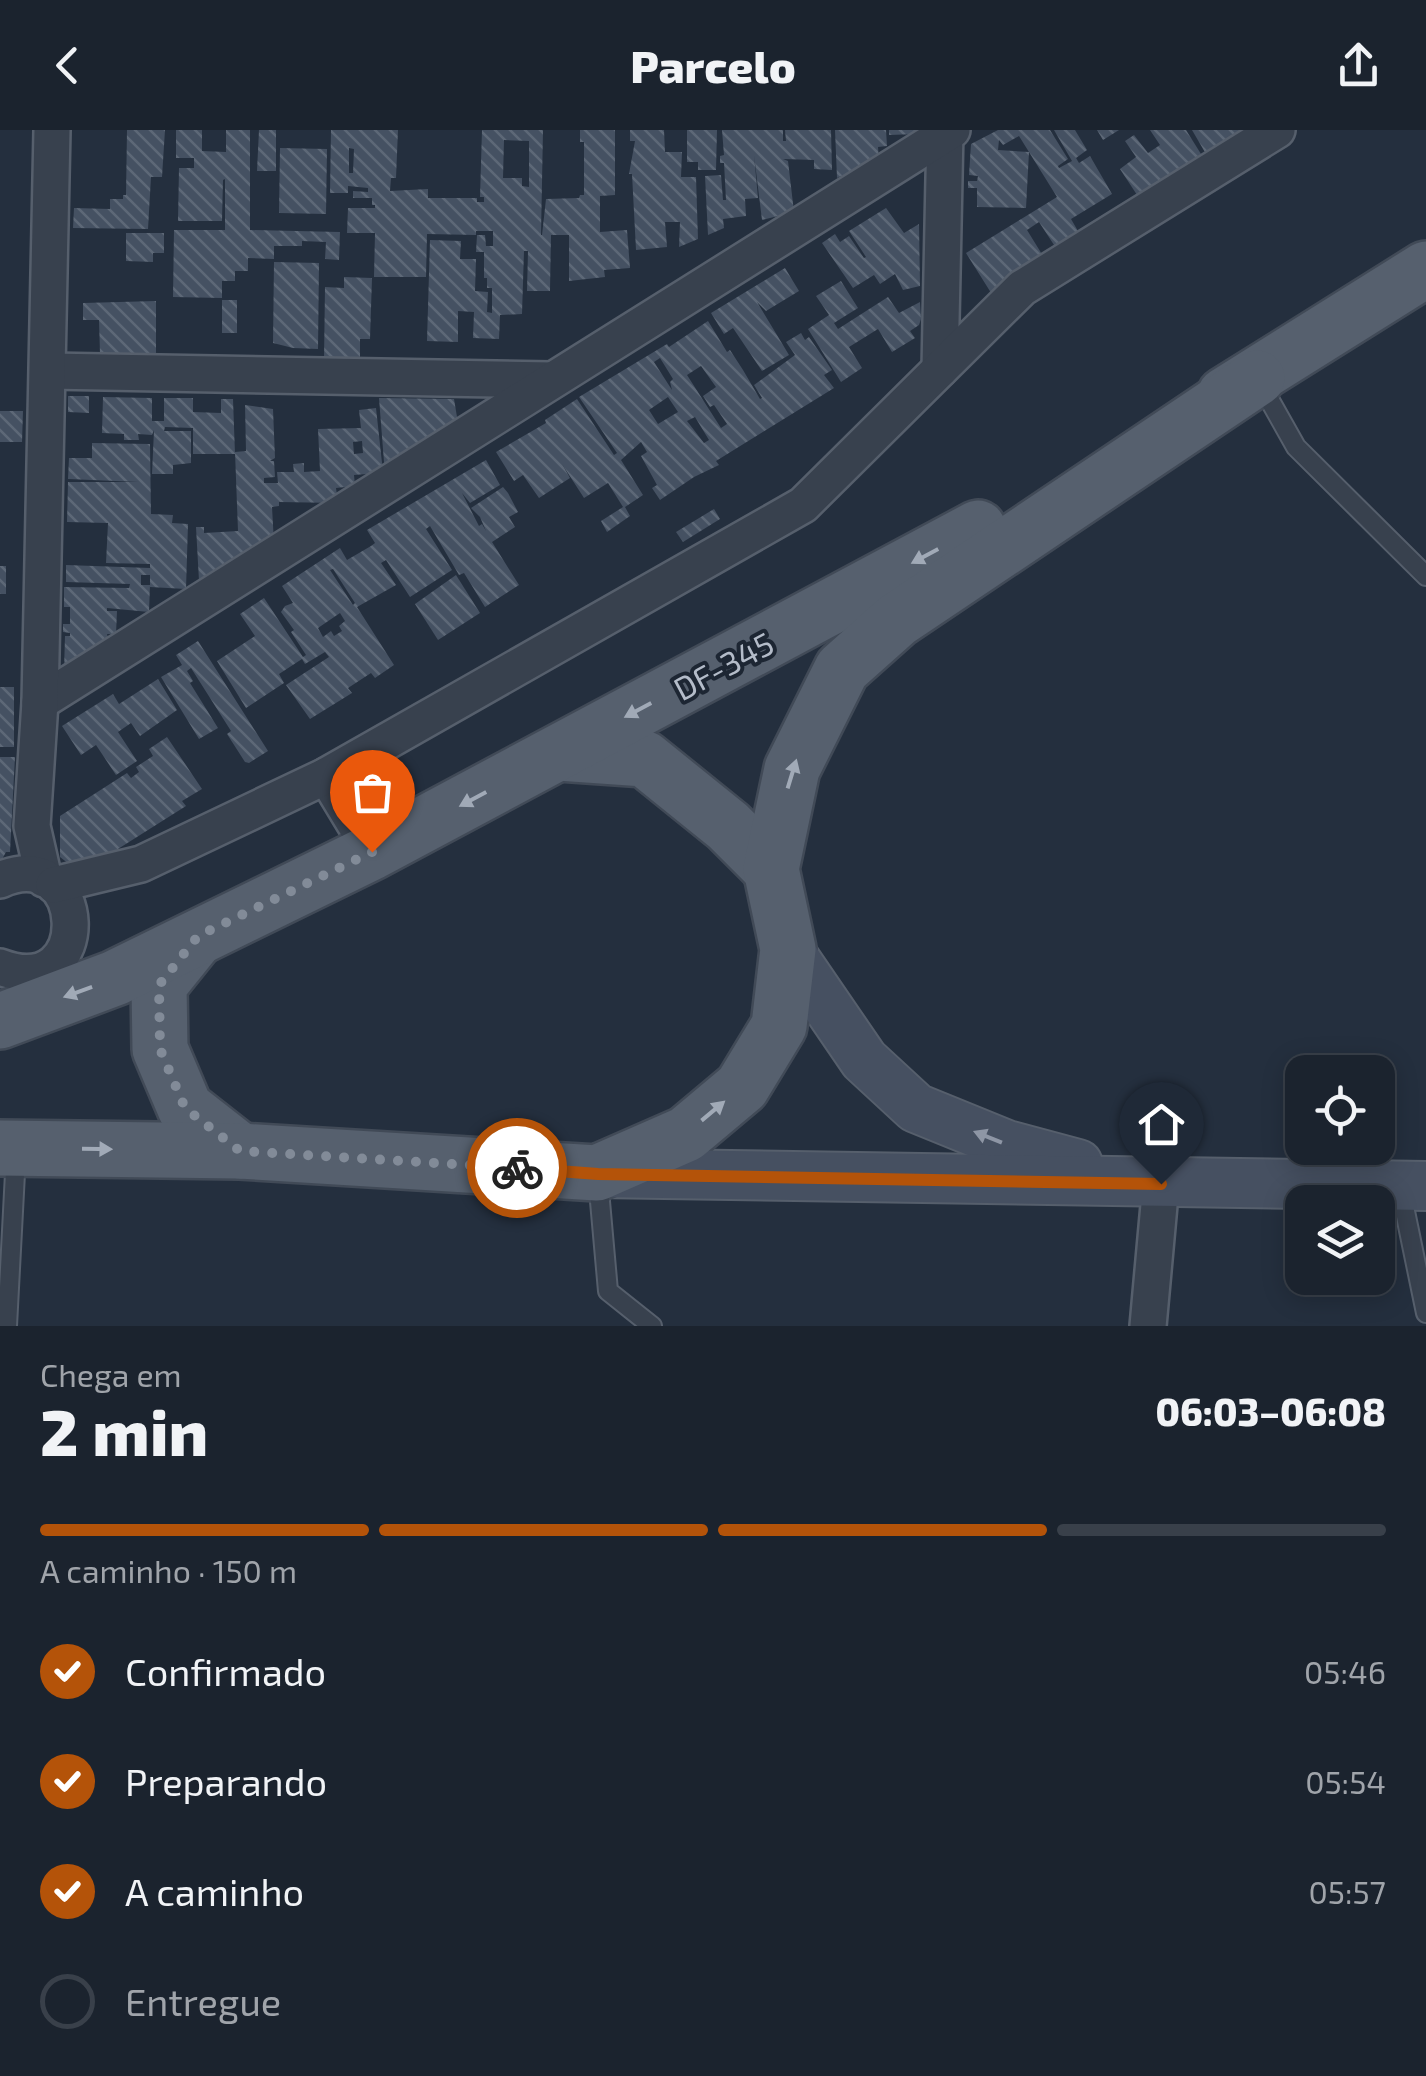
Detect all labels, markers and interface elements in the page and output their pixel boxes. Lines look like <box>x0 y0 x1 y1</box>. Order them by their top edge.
icon: back <box>40 38 95 93</box>
text: Parcelo <box>630 38 796 92</box>
icon: share <box>1331 38 1386 93</box>
one-way arrow <box>910 548 939 565</box>
street label: DF-345 <box>667 623 779 707</box>
one-way arrow <box>624 702 653 719</box>
pin <box>330 750 415 853</box>
one-way arrow <box>785 759 800 789</box>
icon: bag <box>345 765 400 820</box>
one-way arrow <box>458 790 487 807</box>
one-way arrow <box>63 985 93 1000</box>
map controls <box>1285 1055 1395 1295</box>
button: locate <box>1285 1055 1395 1165</box>
pin <box>1119 1082 1204 1185</box>
icon: home <box>1134 1097 1189 1152</box>
one-way arrow <box>701 1101 726 1123</box>
courier <box>467 1118 567 1218</box>
one-way arrow <box>972 1129 1002 1145</box>
icon: bike <box>490 1141 545 1196</box>
one-way arrow <box>82 1142 114 1158</box>
button: layers <box>1285 1185 1395 1295</box>
text: Chega em <box>40 1355 182 1393</box>
text: 06:03–06:08 <box>1155 1388 1386 1434</box>
text: 2 min <box>40 1391 208 1469</box>
text: A caminho · 150 m <box>40 1551 297 1589</box>
icon: check <box>40 1644 95 1699</box>
text: Confirmado <box>125 1648 326 1694</box>
text: 05:46 <box>1304 1652 1386 1690</box>
icon: check <box>40 1754 95 1809</box>
text: Preparando <box>125 1758 327 1804</box>
text: 05:54 <box>1305 1762 1386 1800</box>
icon: check <box>40 1864 95 1919</box>
text: A caminho <box>125 1868 304 1914</box>
text: 05:57 <box>1308 1872 1386 1910</box>
text: Entregue <box>125 1978 281 2024</box>

